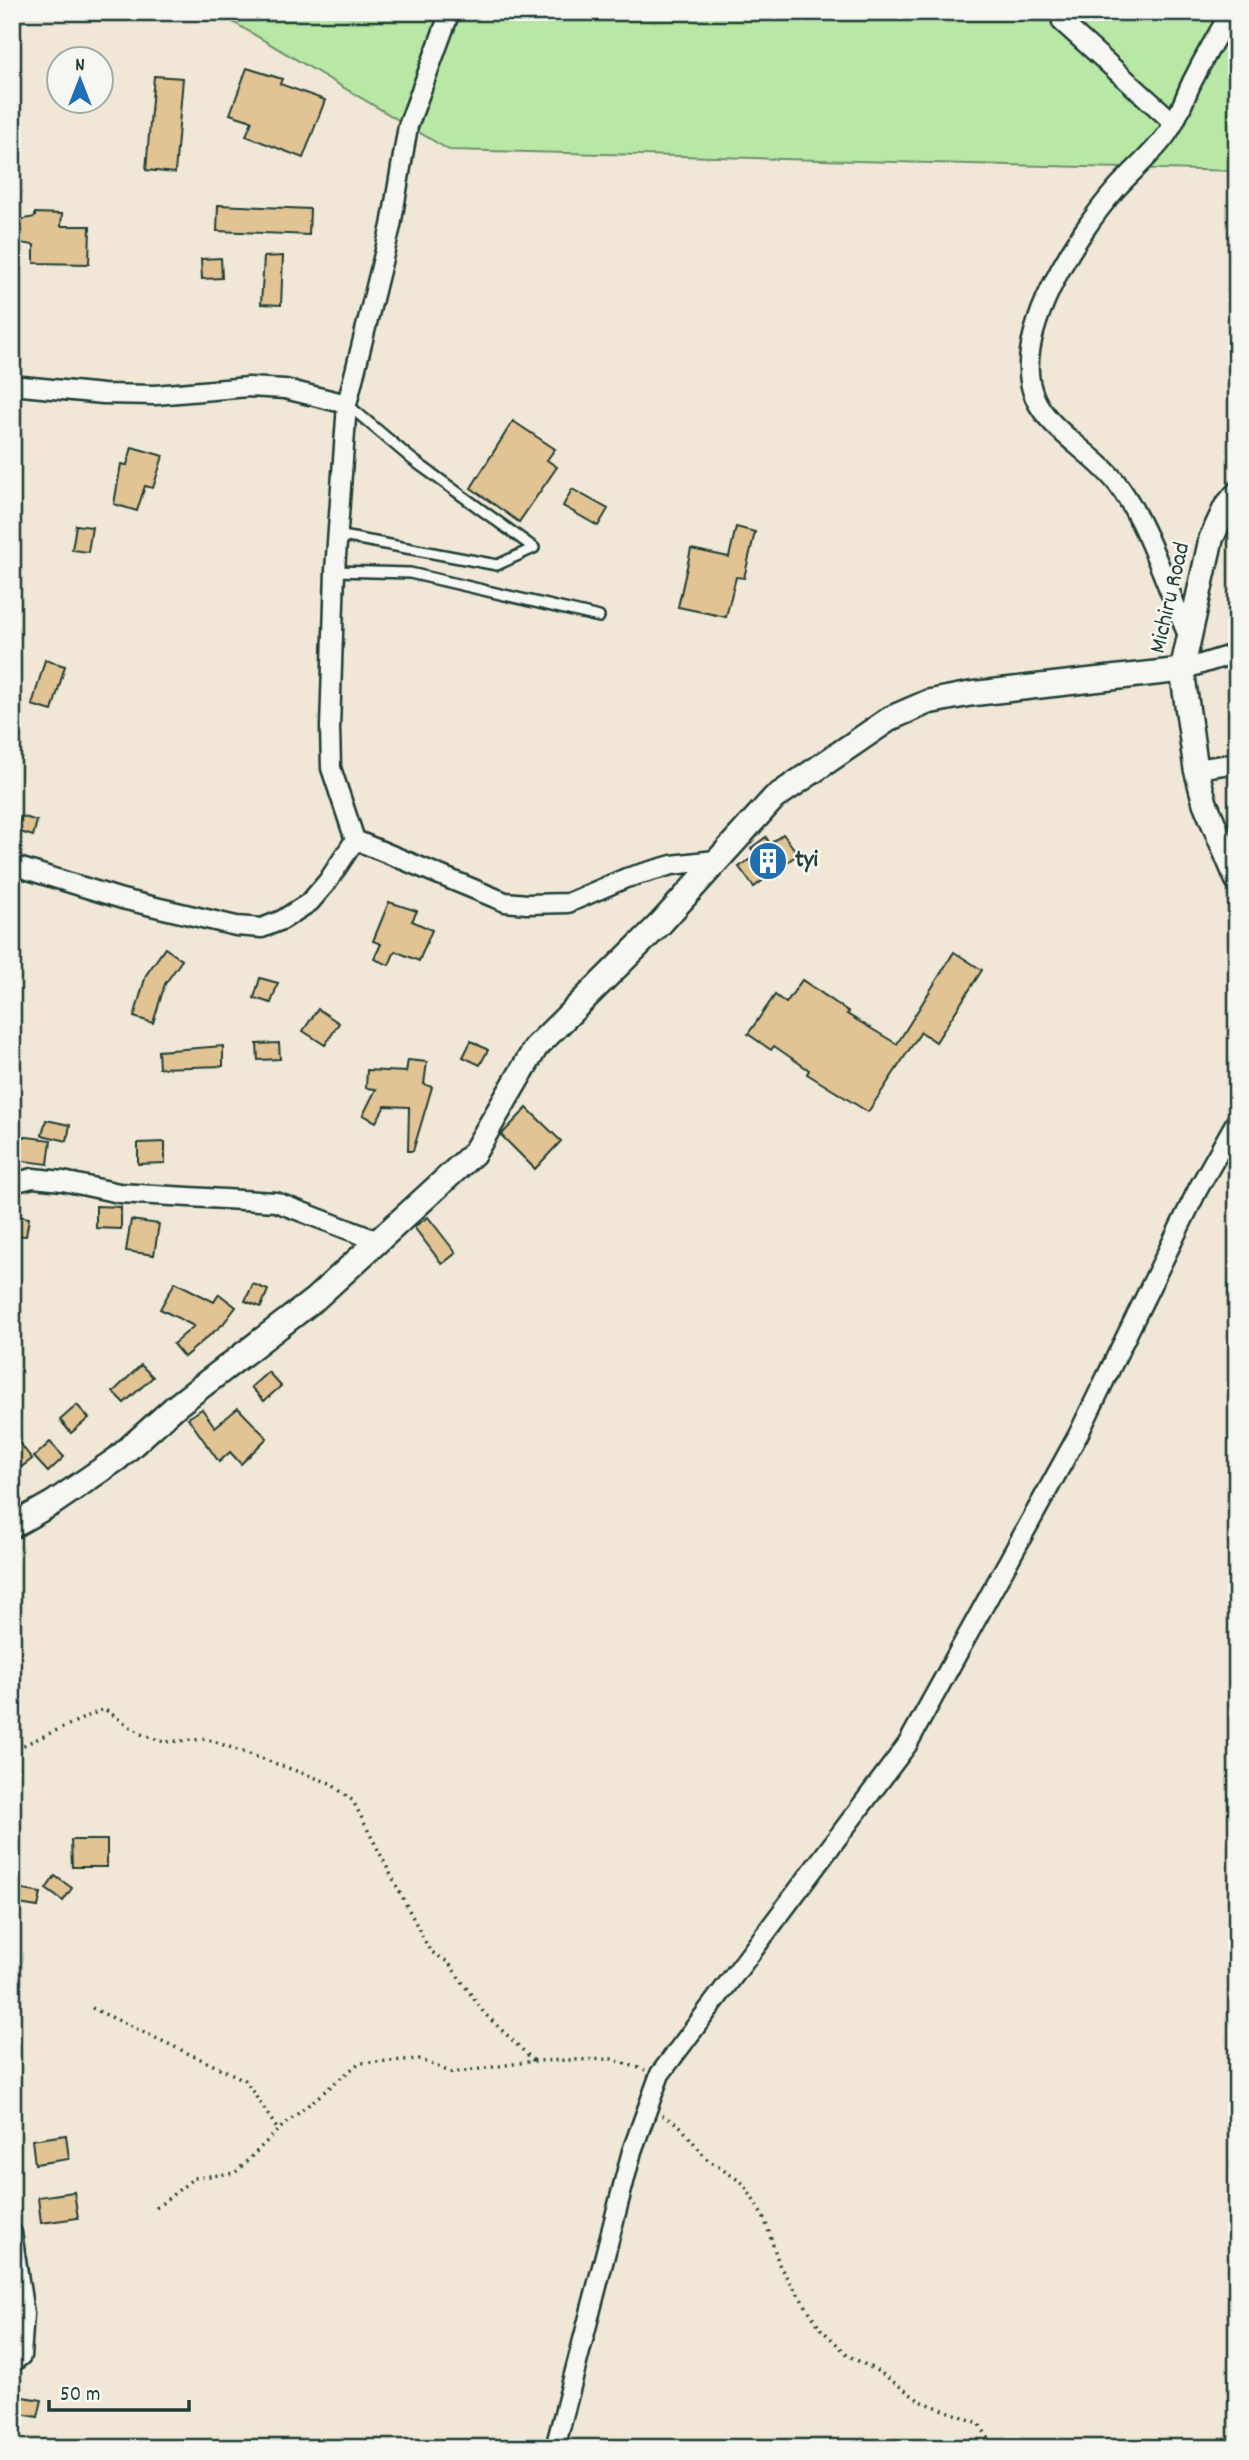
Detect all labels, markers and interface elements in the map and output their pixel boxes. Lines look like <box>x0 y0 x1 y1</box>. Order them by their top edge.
north arrow <box>46 46 116 116</box>
text: N <box>75 53 85 80</box>
street label: Michiru Road <box>1142 539 1200 657</box>
building icon: tyi <box>747 840 789 882</box>
place label: tyi <box>795 844 819 878</box>
scale bar <box>49 2369 189 2413</box>
text: 50 m <box>60 2381 100 2411</box>

